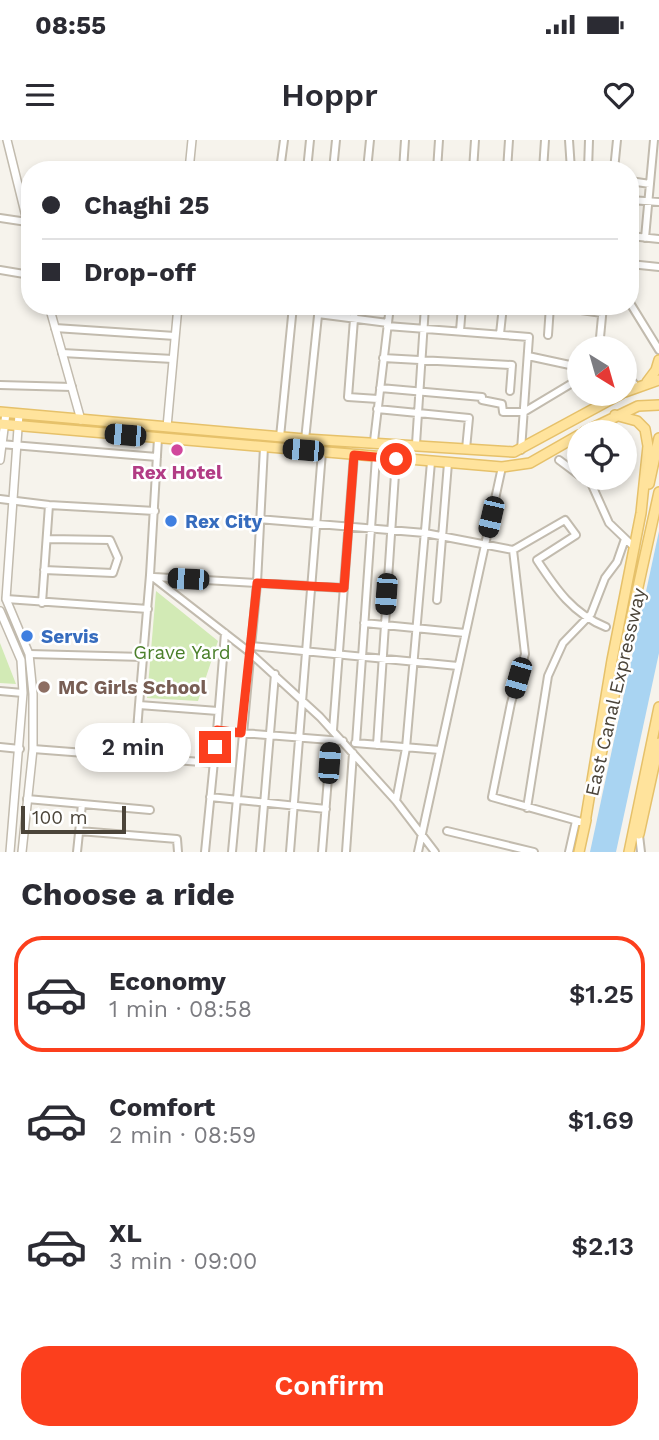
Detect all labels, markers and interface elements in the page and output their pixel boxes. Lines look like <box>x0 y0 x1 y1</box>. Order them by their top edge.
text: 08:55 <box>35 10 106 40</box>
icon: menu <box>21 76 59 114</box>
text: Hoppr <box>281 76 378 114</box>
icon: heart <box>600 76 638 114</box>
text: Chaghi 25 <box>84 190 209 220</box>
text: Drop-off <box>84 257 196 287</box>
north arrow <box>567 336 637 406</box>
map controls <box>567 336 637 490</box>
button: locate <box>567 420 637 490</box>
car <box>104 423 147 447</box>
car <box>282 438 325 462</box>
marker: Rex Hotel <box>169 442 185 458</box>
route start <box>380 443 412 475</box>
place label: Rex Hotel <box>132 461 223 484</box>
car <box>477 494 506 540</box>
place label: Rex City <box>185 510 262 533</box>
marker: Rex City <box>163 513 179 529</box>
car <box>167 567 210 591</box>
car <box>375 572 398 616</box>
street label: East Canal Expressway <box>580 586 651 798</box>
place label: Servis <box>41 625 99 648</box>
marker: Servis <box>19 628 35 644</box>
park label: Grave Yard <box>133 641 231 664</box>
car <box>503 655 534 701</box>
place label: MC Girls School <box>58 676 207 699</box>
marker: MC Girls School <box>36 679 52 695</box>
callout: 2 min <box>75 722 190 772</box>
route end <box>199 731 231 763</box>
text: 2 min <box>101 734 165 761</box>
car <box>318 741 341 785</box>
scale bar <box>21 803 126 835</box>
text: 100 m <box>32 806 88 829</box>
text: Choose a ride <box>21 875 235 913</box>
icon: car <box>25 963 88 1026</box>
text: Economy <box>109 966 226 996</box>
text: $1.25 <box>569 979 634 1009</box>
text: 1 min · 08:58 <box>109 996 252 1023</box>
icon: car <box>25 1089 88 1152</box>
text: Comfort <box>109 1092 215 1122</box>
text: $1.69 <box>568 1105 634 1135</box>
text: 2 min · 08:59 <box>109 1122 256 1149</box>
icon: car <box>25 1215 88 1278</box>
text: XL <box>109 1218 142 1248</box>
text: $2.13 <box>572 1231 634 1261</box>
text: 3 min · 09:00 <box>109 1248 257 1275</box>
button: Confirm <box>21 1346 638 1426</box>

